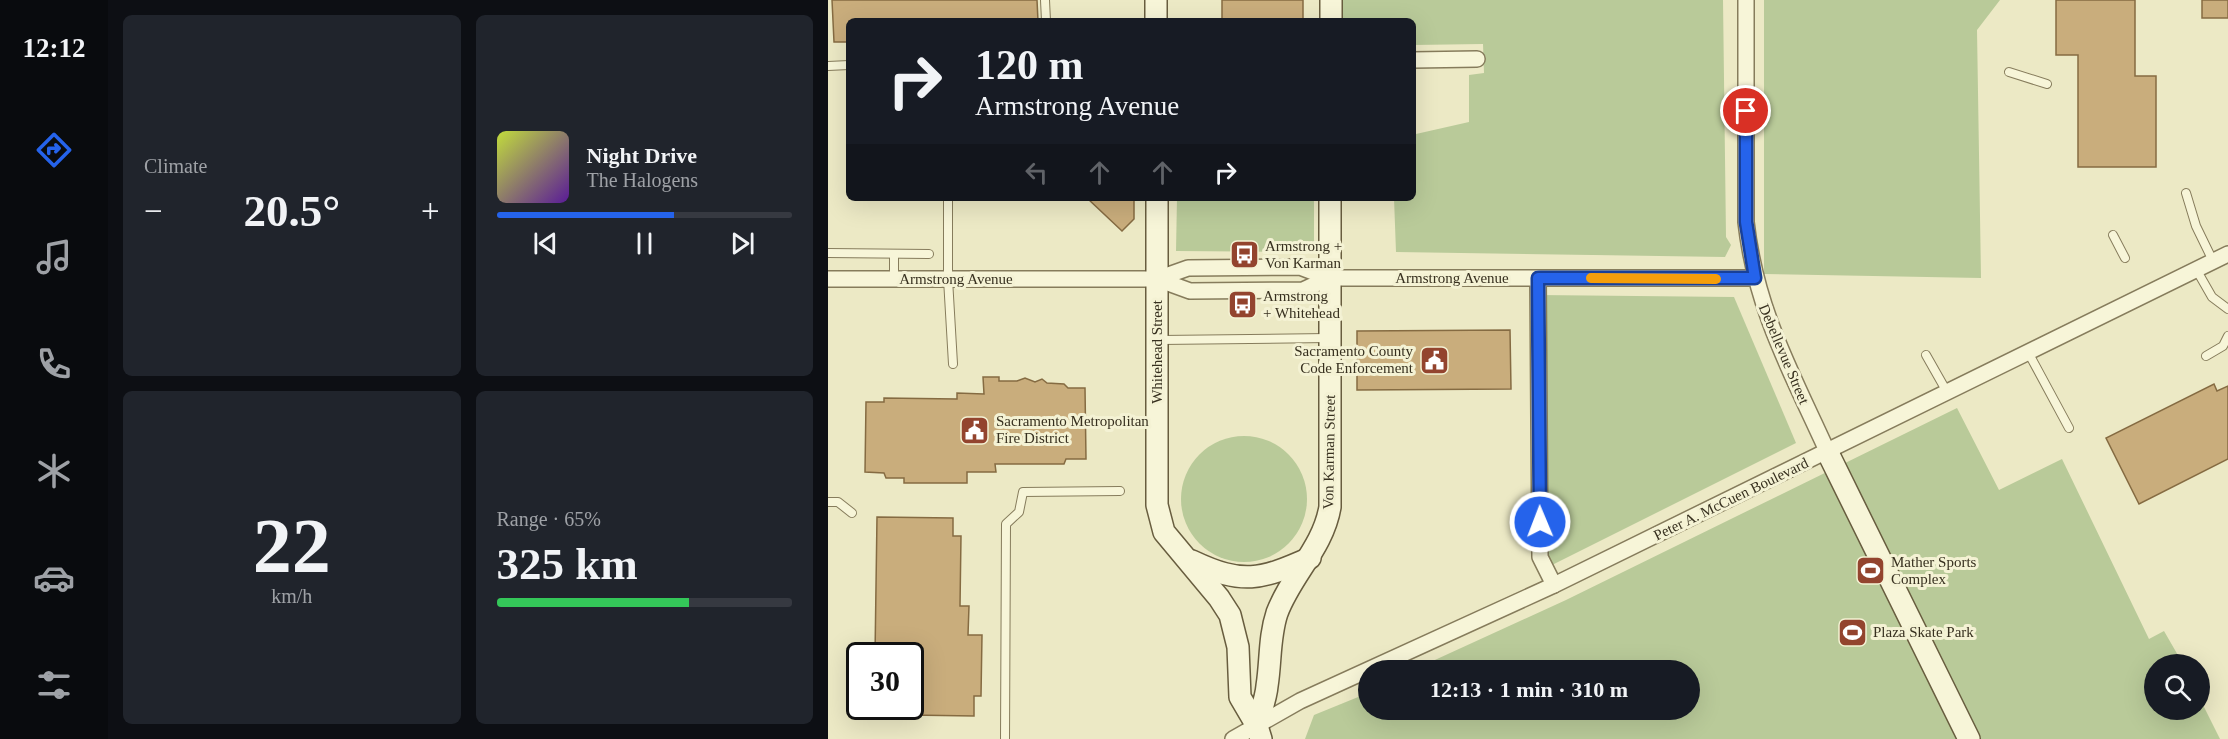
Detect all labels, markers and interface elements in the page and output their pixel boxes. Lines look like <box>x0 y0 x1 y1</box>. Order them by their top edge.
text: 12:12 <box>23 33 86 63</box>
icon: right <box>876 42 954 120</box>
text: 120 m <box>975 42 1084 88</box>
pin <box>1720 85 1771 136</box>
text: Armstrong Avenue <box>975 91 1179 121</box>
icon: arrive <box>1729 94 1762 127</box>
icon: directions <box>33 129 75 171</box>
text: Night Drive <box>587 143 697 168</box>
text: Climate <box>144 155 207 177</box>
icon: left <box>1020 156 1053 189</box>
icon: ahead <box>1083 156 1116 189</box>
icon: ahead <box>1146 156 1179 189</box>
icon: right <box>1209 156 1242 189</box>
text: The Halogens <box>587 169 698 191</box>
text: 20.5° <box>243 186 340 236</box>
text: − <box>144 193 163 229</box>
text: + <box>421 193 440 229</box>
icon: previous <box>529 227 562 260</box>
icon: pause <box>628 227 661 260</box>
icon: next <box>726 227 759 260</box>
icon: music <box>33 236 75 278</box>
place label: Armstrong + Von Karman <box>1265 238 1342 271</box>
bus stop icon: Armstrong + Von Karman <box>1228 239 1260 271</box>
street label: Armstrong Avenue <box>1395 270 1509 286</box>
street label: Armstrong Avenue <box>899 271 1013 287</box>
place label: Armstrong + Whitehead <box>1263 288 1340 321</box>
bus stop icon: Armstrong + Whitehead <box>1226 289 1258 321</box>
street label: Whitehead Street <box>1149 299 1165 404</box>
street label: Debellevue Street <box>1756 302 1813 407</box>
icon: phone <box>33 343 75 385</box>
place label: Sacramento County Code Enforcement <box>1294 343 1414 376</box>
public building icon: Sacramento County Code Enforcement <box>1418 344 1450 376</box>
street label: Von Karman Street <box>1320 394 1338 509</box>
place label: Sacramento Metropolitan Fire District <box>996 413 1149 446</box>
public building icon: Sacramento Metropolitan Fire District <box>959 414 991 446</box>
icon: climate <box>33 450 75 492</box>
street label: Peter A. McCuen Boulevard <box>1651 454 1811 543</box>
position arrow <box>1508 490 1572 554</box>
text: 22 <box>253 502 331 589</box>
text: Range · 65% <box>497 508 601 530</box>
text: 325 km <box>497 539 638 589</box>
place label: Mather Sports Complex <box>1891 554 1977 587</box>
sports icon: Mather Sports Complex <box>1854 555 1886 587</box>
icon: car <box>33 557 75 599</box>
text: km/h <box>271 585 312 607</box>
sports icon: Plaza Skate Park <box>1836 616 1868 648</box>
place label: Plaza Skate Park <box>1873 624 1974 640</box>
speed limit sign: 30 <box>846 642 924 720</box>
map controls <box>2144 654 2210 720</box>
button: search <box>2144 654 2210 720</box>
icon: filters <box>33 664 75 706</box>
text: 12:13 · 1 min · 310 m <box>1430 677 1628 702</box>

